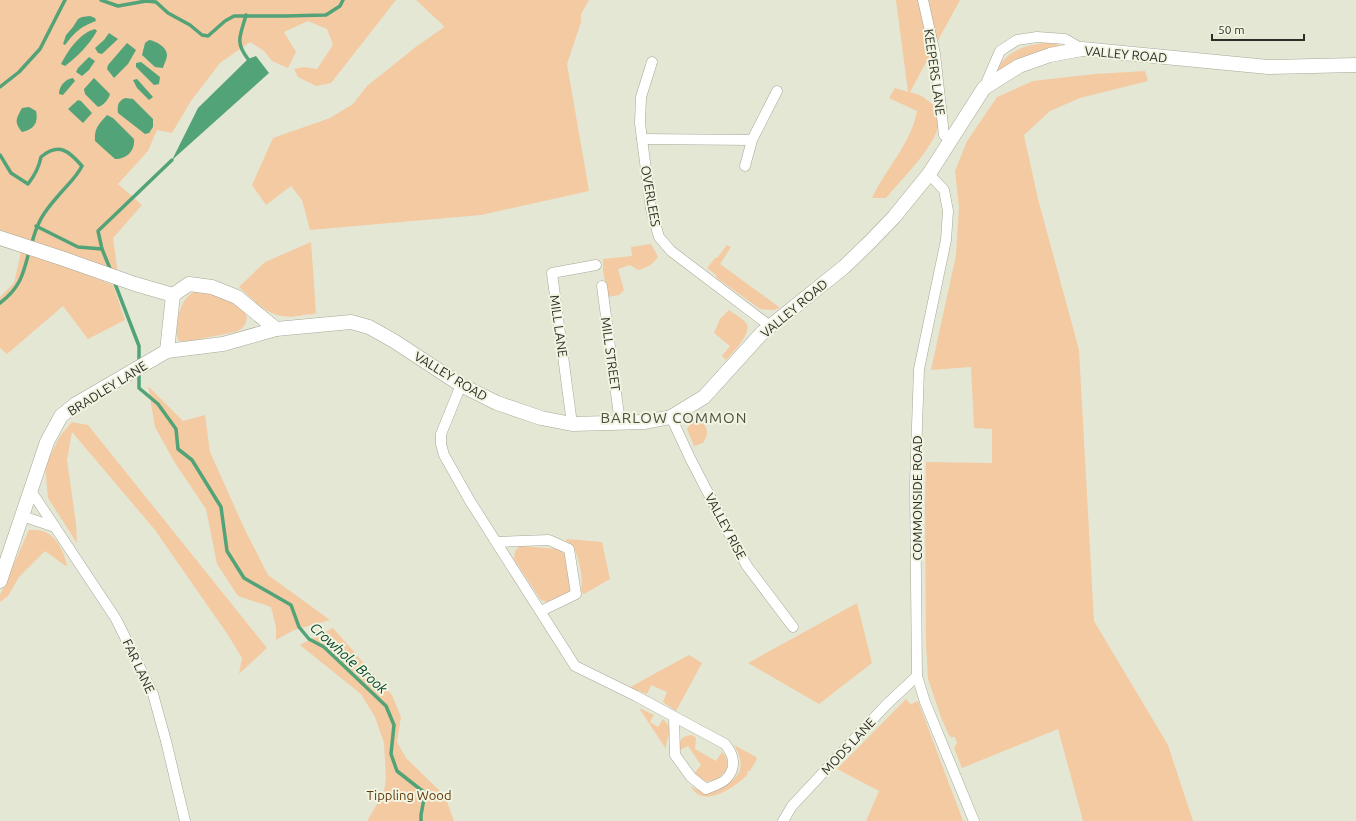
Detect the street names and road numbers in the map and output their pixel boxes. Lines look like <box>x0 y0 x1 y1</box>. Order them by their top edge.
street label: KEEPERS LANE <box>922 28 948 116</box>
street label: VALLEY ROAD <box>1084 43 1168 65</box>
street label: OVERLEES <box>639 164 663 228</box>
street label: VALLEY ROAD <box>758 276 830 340</box>
street label: MILL LANE <box>548 294 570 358</box>
street label: MILL STREET <box>599 316 623 392</box>
street label: VALLEY ROAD <box>412 349 490 403</box>
street label: BRADLEY LANE <box>65 358 149 418</box>
street label: COMMONSIDE ROAD <box>910 435 924 561</box>
street label: VALLEY RISE <box>703 491 749 561</box>
street label: FAR LANE <box>120 637 158 695</box>
street label: MODS LANE <box>818 715 878 777</box>

